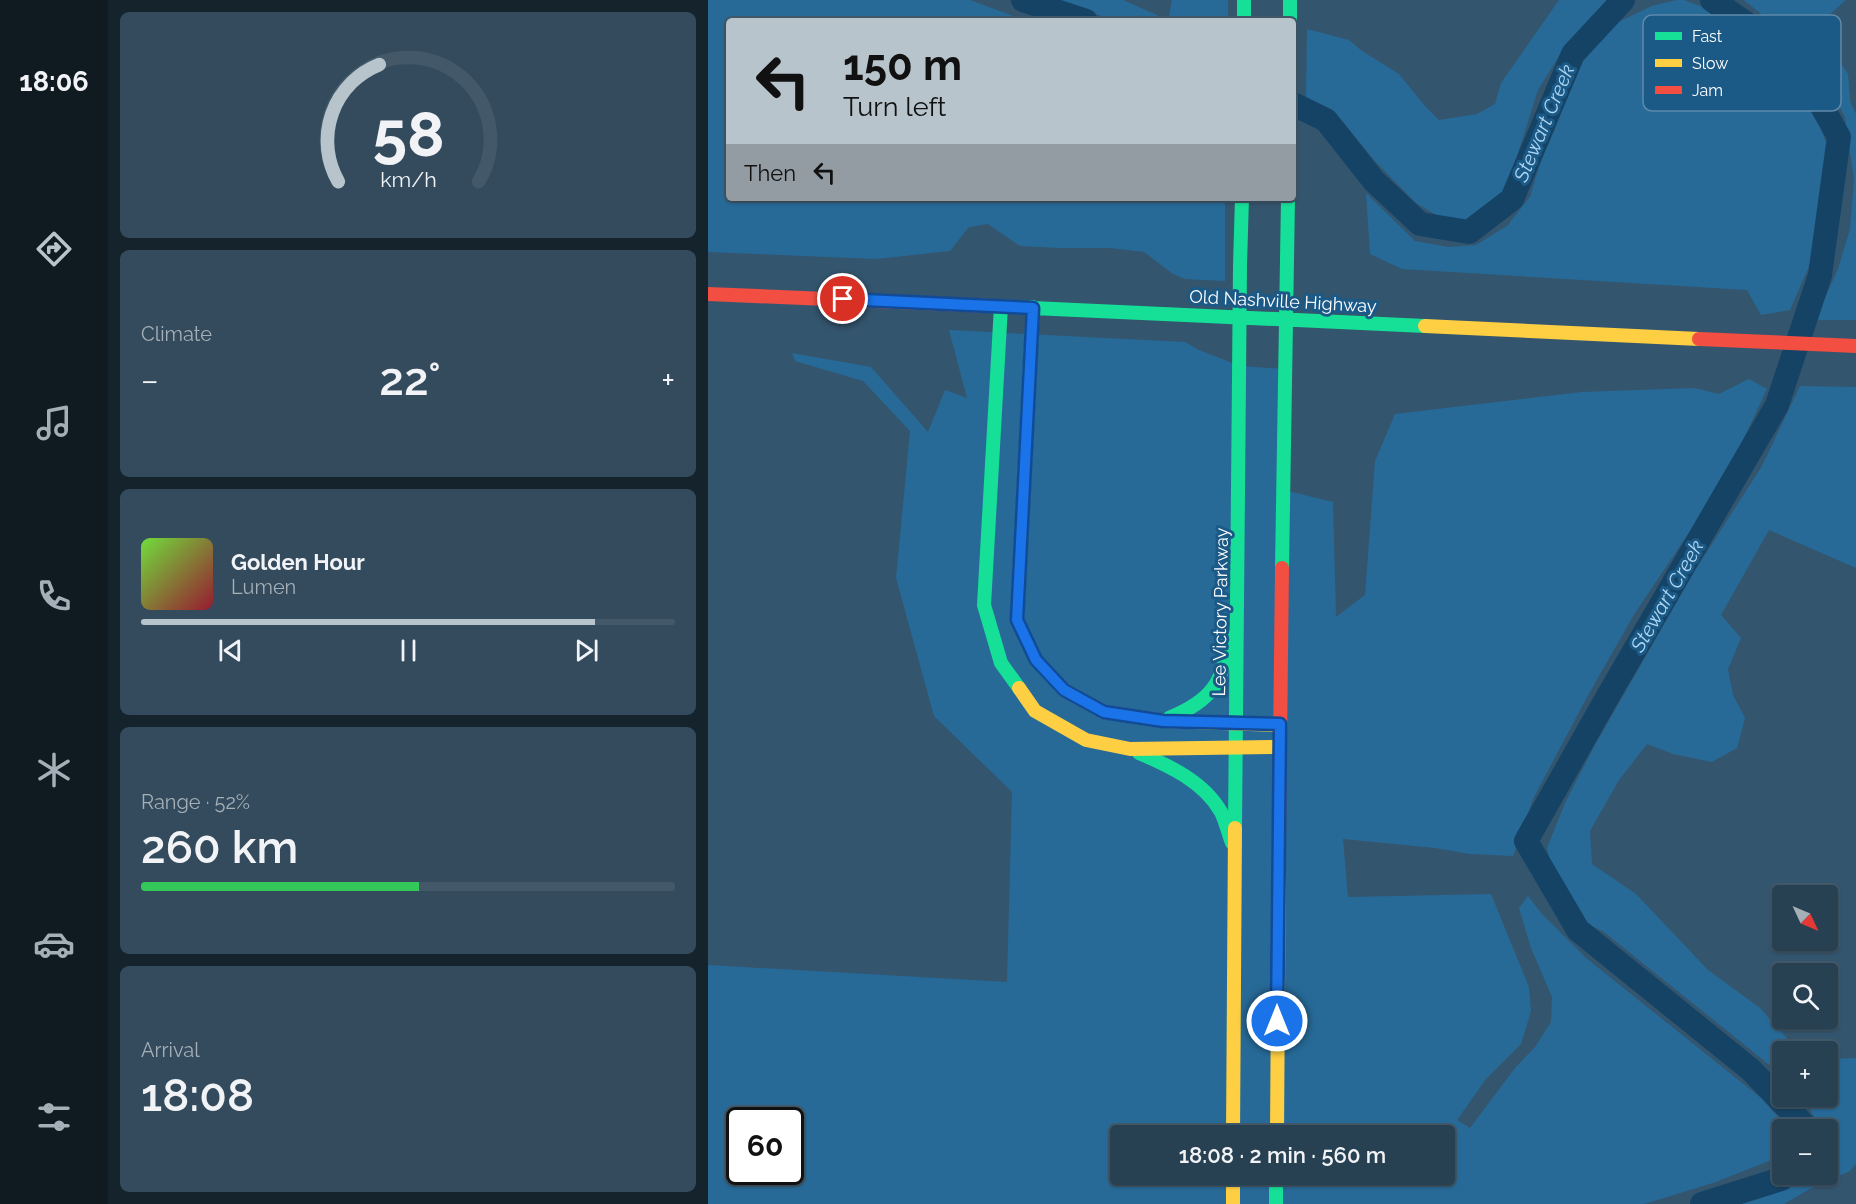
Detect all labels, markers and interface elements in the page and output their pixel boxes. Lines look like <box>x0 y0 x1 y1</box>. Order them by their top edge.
legend <box>1643 15 1841 111</box>
text: Fast <box>1692 27 1723 46</box>
text: 150 m <box>843 41 962 90</box>
icon: left <box>744 42 822 120</box>
text: Slow <box>1692 54 1728 73</box>
water label: Stewart Creek <box>1508 60 1580 186</box>
text: 18:06 <box>19 66 89 97</box>
text: Jam <box>1692 81 1723 100</box>
text: Turn left <box>843 91 946 122</box>
text: 58 <box>372 97 444 171</box>
icon: left <box>808 156 841 189</box>
text: Then <box>744 160 796 186</box>
text: km/h <box>380 168 436 193</box>
icon: directions <box>33 228 75 270</box>
pin <box>817 273 868 324</box>
icon: arrive <box>826 282 859 315</box>
street label: Old Nashville Highway <box>1189 286 1377 316</box>
text: Climate <box>141 322 212 346</box>
text: 22° <box>379 353 441 406</box>
text: − <box>141 361 159 400</box>
text: + <box>661 361 675 400</box>
icon: music <box>33 402 75 444</box>
street label: Lee Victory Parkway <box>1208 527 1232 696</box>
water label: Stewart Creek <box>1625 536 1709 657</box>
text: Golden Hour <box>231 549 365 575</box>
icon: phone <box>33 575 75 617</box>
text: Lumen <box>231 575 296 599</box>
icon: previous <box>214 634 247 667</box>
icon: pause <box>392 634 425 667</box>
icon: next <box>570 634 603 667</box>
icon: climate <box>33 749 75 791</box>
text: Range · 52% <box>141 790 250 814</box>
text: 260 km <box>141 821 298 874</box>
north arrow <box>1772 885 1838 951</box>
map controls <box>1772 885 1838 1185</box>
icon: car <box>33 923 75 965</box>
button: search <box>1772 963 1838 1029</box>
position arrow <box>1245 989 1309 1053</box>
text: Arrival <box>141 1038 200 1062</box>
button: + <box>1772 1041 1838 1107</box>
text: 18:08 <box>141 1069 254 1122</box>
icon: filters <box>33 1096 75 1138</box>
speed limit sign: 60 <box>726 1107 804 1185</box>
button: − <box>1772 1119 1838 1185</box>
text: 18:08 · 2 min · 560 m <box>1179 1142 1386 1168</box>

